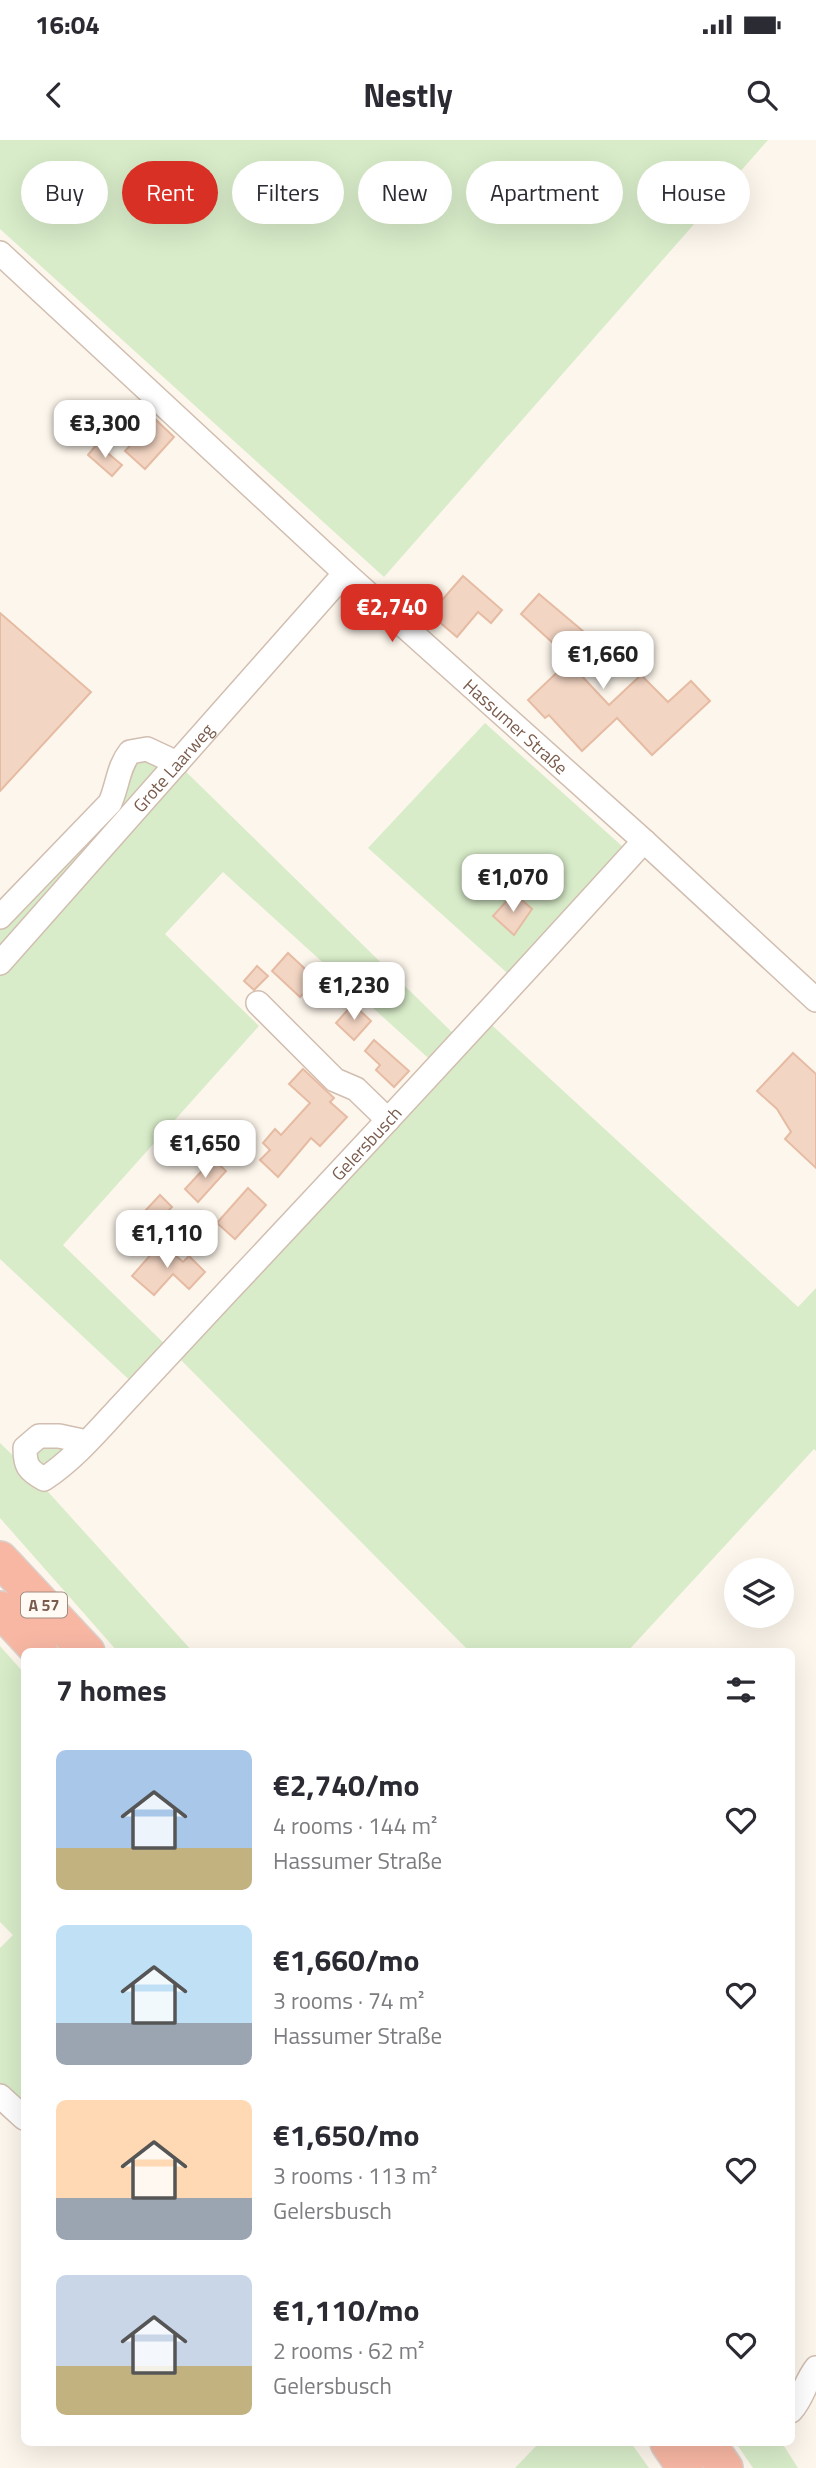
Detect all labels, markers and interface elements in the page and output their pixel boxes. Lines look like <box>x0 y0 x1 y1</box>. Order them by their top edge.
text: 16:04 <box>35 5 100 44</box>
text: Nestly <box>363 71 453 119</box>
icon: back <box>35 76 73 114</box>
icon: search <box>743 76 781 114</box>
chip: Buy <box>21 161 108 224</box>
chip: Rent <box>122 161 218 224</box>
chip: Filters <box>232 161 344 224</box>
chip: New <box>358 161 452 224</box>
chip: Apartment <box>466 161 623 224</box>
chip: House <box>637 161 750 224</box>
pin: €3,300 <box>48 400 162 460</box>
text: €3,300 <box>70 405 140 440</box>
pin: €2,740 <box>335 584 449 644</box>
text: €2,740 <box>357 589 427 624</box>
pin: €1,660 <box>546 631 660 691</box>
text: €1,660 <box>568 636 638 671</box>
street label: Hassumer Straße <box>458 672 574 780</box>
street label: Grote Laarweg <box>126 717 220 818</box>
pin: €1,070 <box>456 854 570 914</box>
text: €1,070 <box>478 859 548 894</box>
pin: €1,230 <box>297 962 411 1022</box>
text: €1,230 <box>319 967 389 1002</box>
street label: Gelersbusch <box>325 1100 408 1187</box>
pin: €1,650 <box>148 1121 262 1180</box>
text: €1,650 <box>170 1125 240 1160</box>
pin: €1,110 <box>110 1210 224 1270</box>
text: €1,110 <box>132 1215 202 1250</box>
map controls <box>724 1558 794 1628</box>
button: layers <box>724 1558 794 1628</box>
road number: A 57 <box>21 1592 67 1618</box>
text: 7 homes <box>56 1667 167 1713</box>
icon: filters <box>722 1671 760 1709</box>
text: €2,740/mo <box>273 1762 419 1808</box>
icon: home <box>112 1778 196 1862</box>
icon: heart <box>722 1801 760 1839</box>
text: 4 rooms · 144 m² <box>273 1808 437 1843</box>
text: Hassumer Straße <box>273 1843 442 1878</box>
text: €1,660/mo <box>273 1937 419 1983</box>
icon: home <box>112 1953 196 2037</box>
icon: heart <box>722 1976 760 2014</box>
text: 3 rooms · 74 m² <box>273 1983 424 2018</box>
text: Hassumer Straße <box>273 2018 442 2053</box>
text: €1,650/mo <box>273 2112 419 2158</box>
icon: home <box>112 2128 196 2212</box>
icon: heart <box>722 2151 760 2189</box>
text: 3 rooms · 113 m² <box>273 2158 437 2193</box>
text: Gelersbusch <box>273 2193 392 2228</box>
text: €1,110/mo <box>273 2287 419 2333</box>
icon: home <box>112 2303 196 2387</box>
icon: heart <box>722 2326 760 2364</box>
text: 2 rooms · 62 m² <box>273 2333 424 2368</box>
text: Gelersbusch <box>273 2368 392 2403</box>

